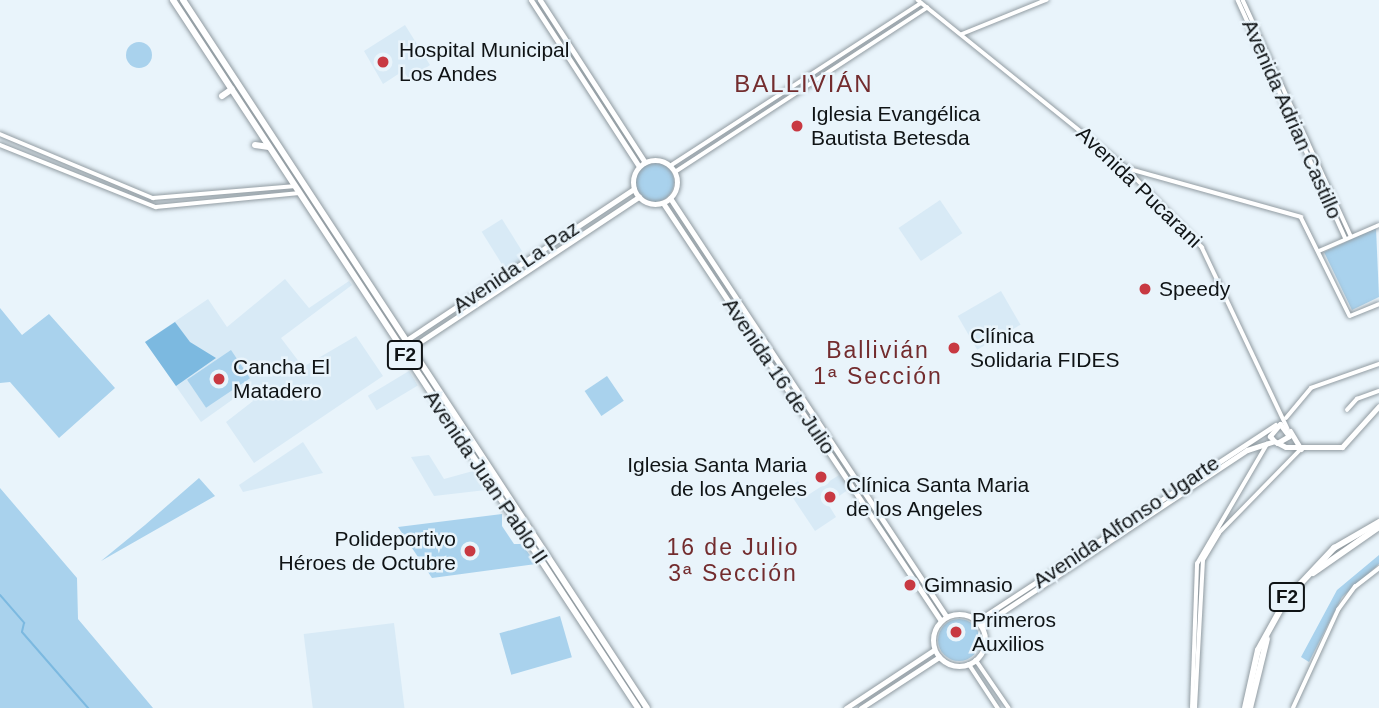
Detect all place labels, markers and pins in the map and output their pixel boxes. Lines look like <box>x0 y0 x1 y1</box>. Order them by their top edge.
place label: Hospital Municipal Los Andes <box>399 37 569 87</box>
marker: Hospital Municipal Los Andes <box>373 52 393 72</box>
place label: Iglesia Evangélica Bautista Betesda <box>811 101 980 151</box>
marker: Iglesia Evangélica Bautista Betesda <box>789 118 805 134</box>
place label: Speedy <box>1159 276 1230 302</box>
marker: Speedy <box>1137 281 1153 297</box>
place label: Clínica Solidaria FIDES <box>970 323 1119 373</box>
marker: Clínica Solidaria FIDES <box>944 338 964 358</box>
place label: Cancha El Matadero <box>233 354 330 404</box>
marker: Cancha El Matadero <box>211 371 227 387</box>
place label: Iglesia Santa Maria de los Angeles <box>627 452 807 502</box>
marker: Iglesia Santa Maria de los Angeles <box>813 469 829 485</box>
place label: Clínica Santa Maria de los Angeles <box>846 472 1029 522</box>
marker: Clínica Santa Maria de los Angeles <box>820 487 840 507</box>
place label: Polideportivo Héroes de Octubre <box>279 526 456 576</box>
marker: Polideportivo Héroes de Octubre <box>462 543 478 559</box>
place label: Gimnasio <box>924 572 1013 598</box>
marker: Gimnasio <box>902 577 918 593</box>
place label: Primeros Auxilios <box>972 607 1056 657</box>
marker: Primeros Auxilios <box>946 622 966 642</box>

